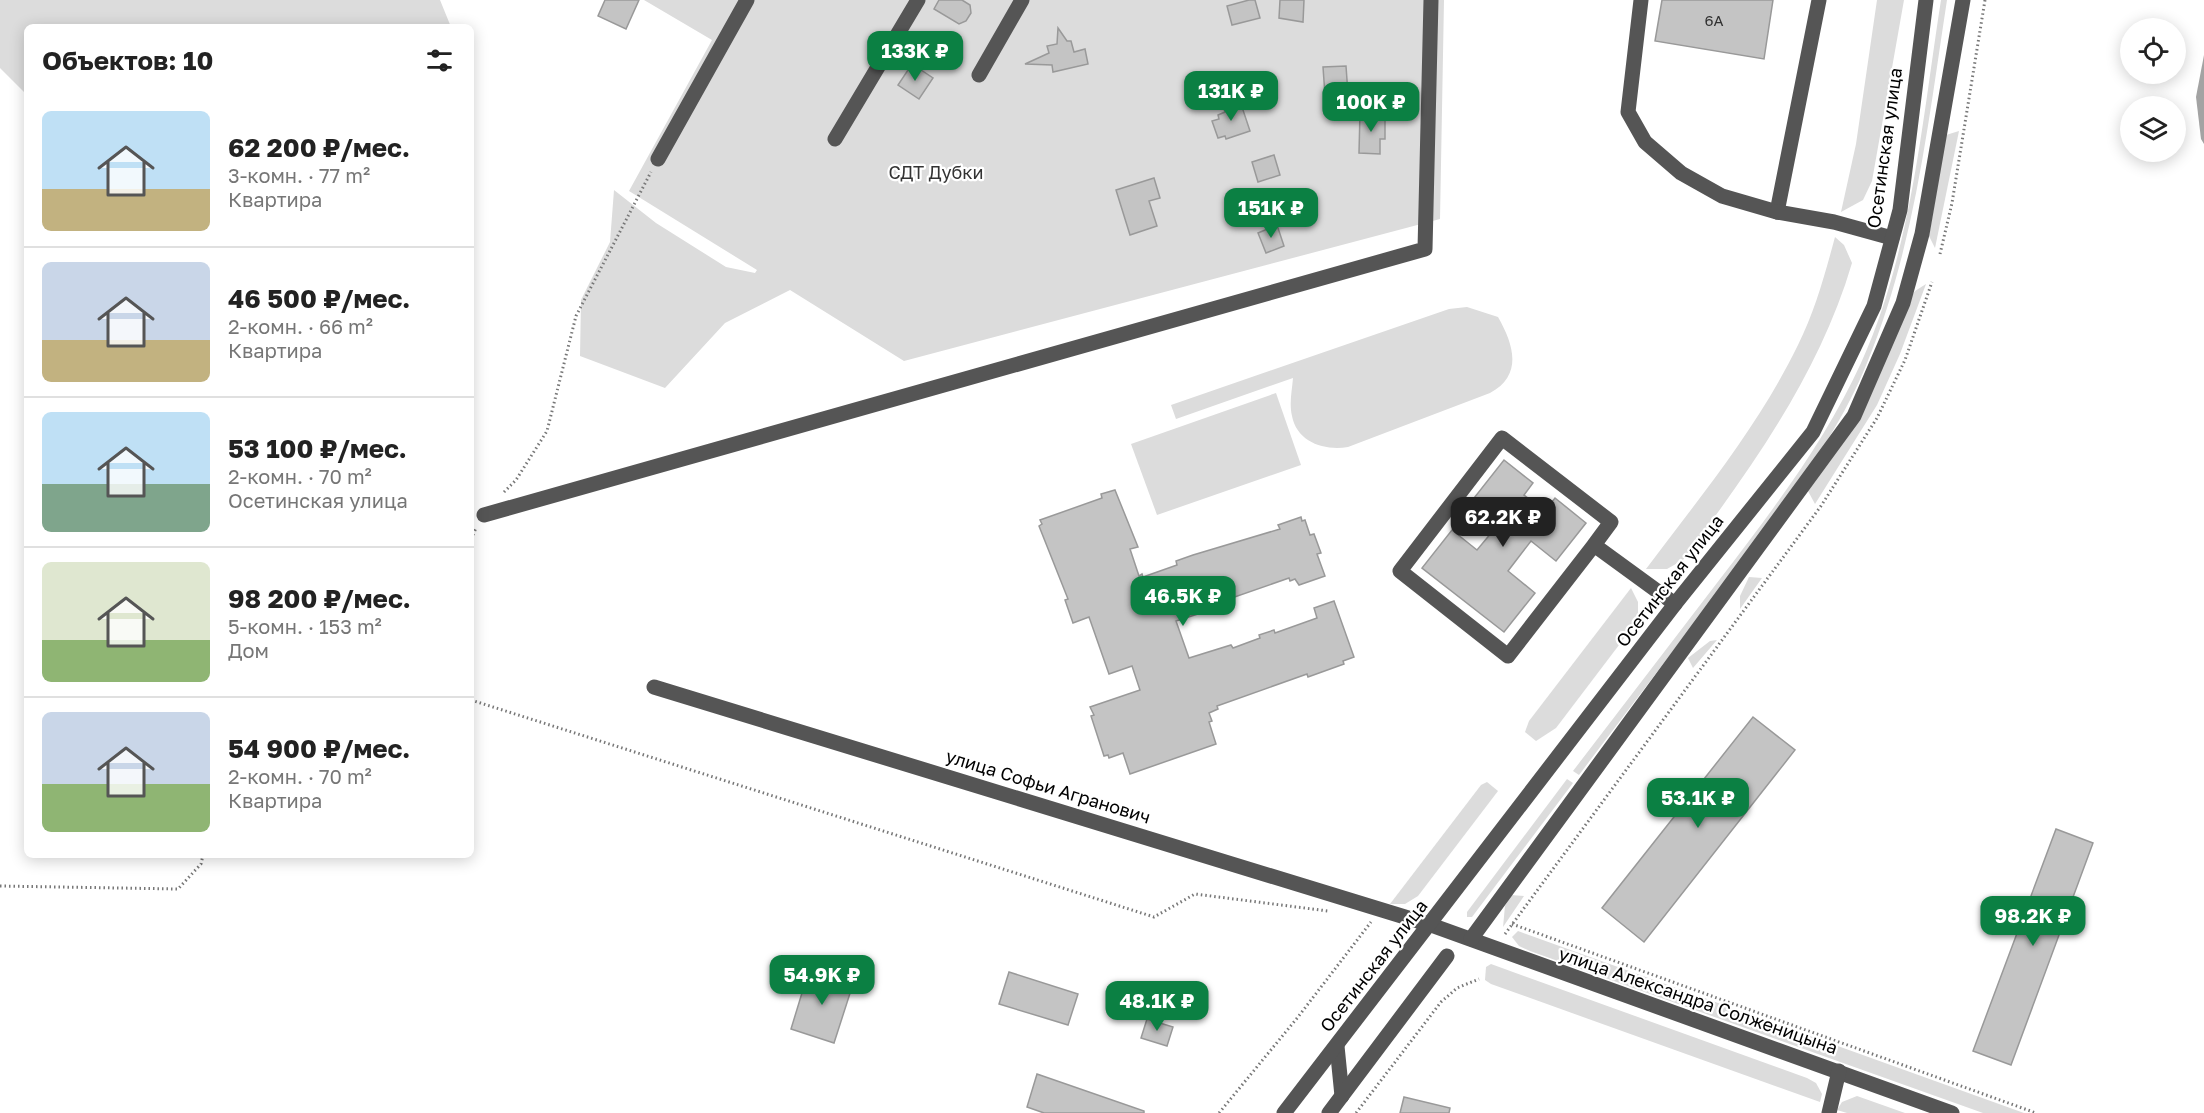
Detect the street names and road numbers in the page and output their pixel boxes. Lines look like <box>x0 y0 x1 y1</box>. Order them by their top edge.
street label: Осетинская улица <box>1862 66 1906 230</box>
street label: Осетинская улица <box>1611 510 1728 651</box>
street label: улица Софьи Агранович <box>943 744 1153 828</box>
street label: Осетинская улица <box>1315 895 1432 1036</box>
street label: улица Александра Солженицына <box>1556 942 1841 1058</box>

